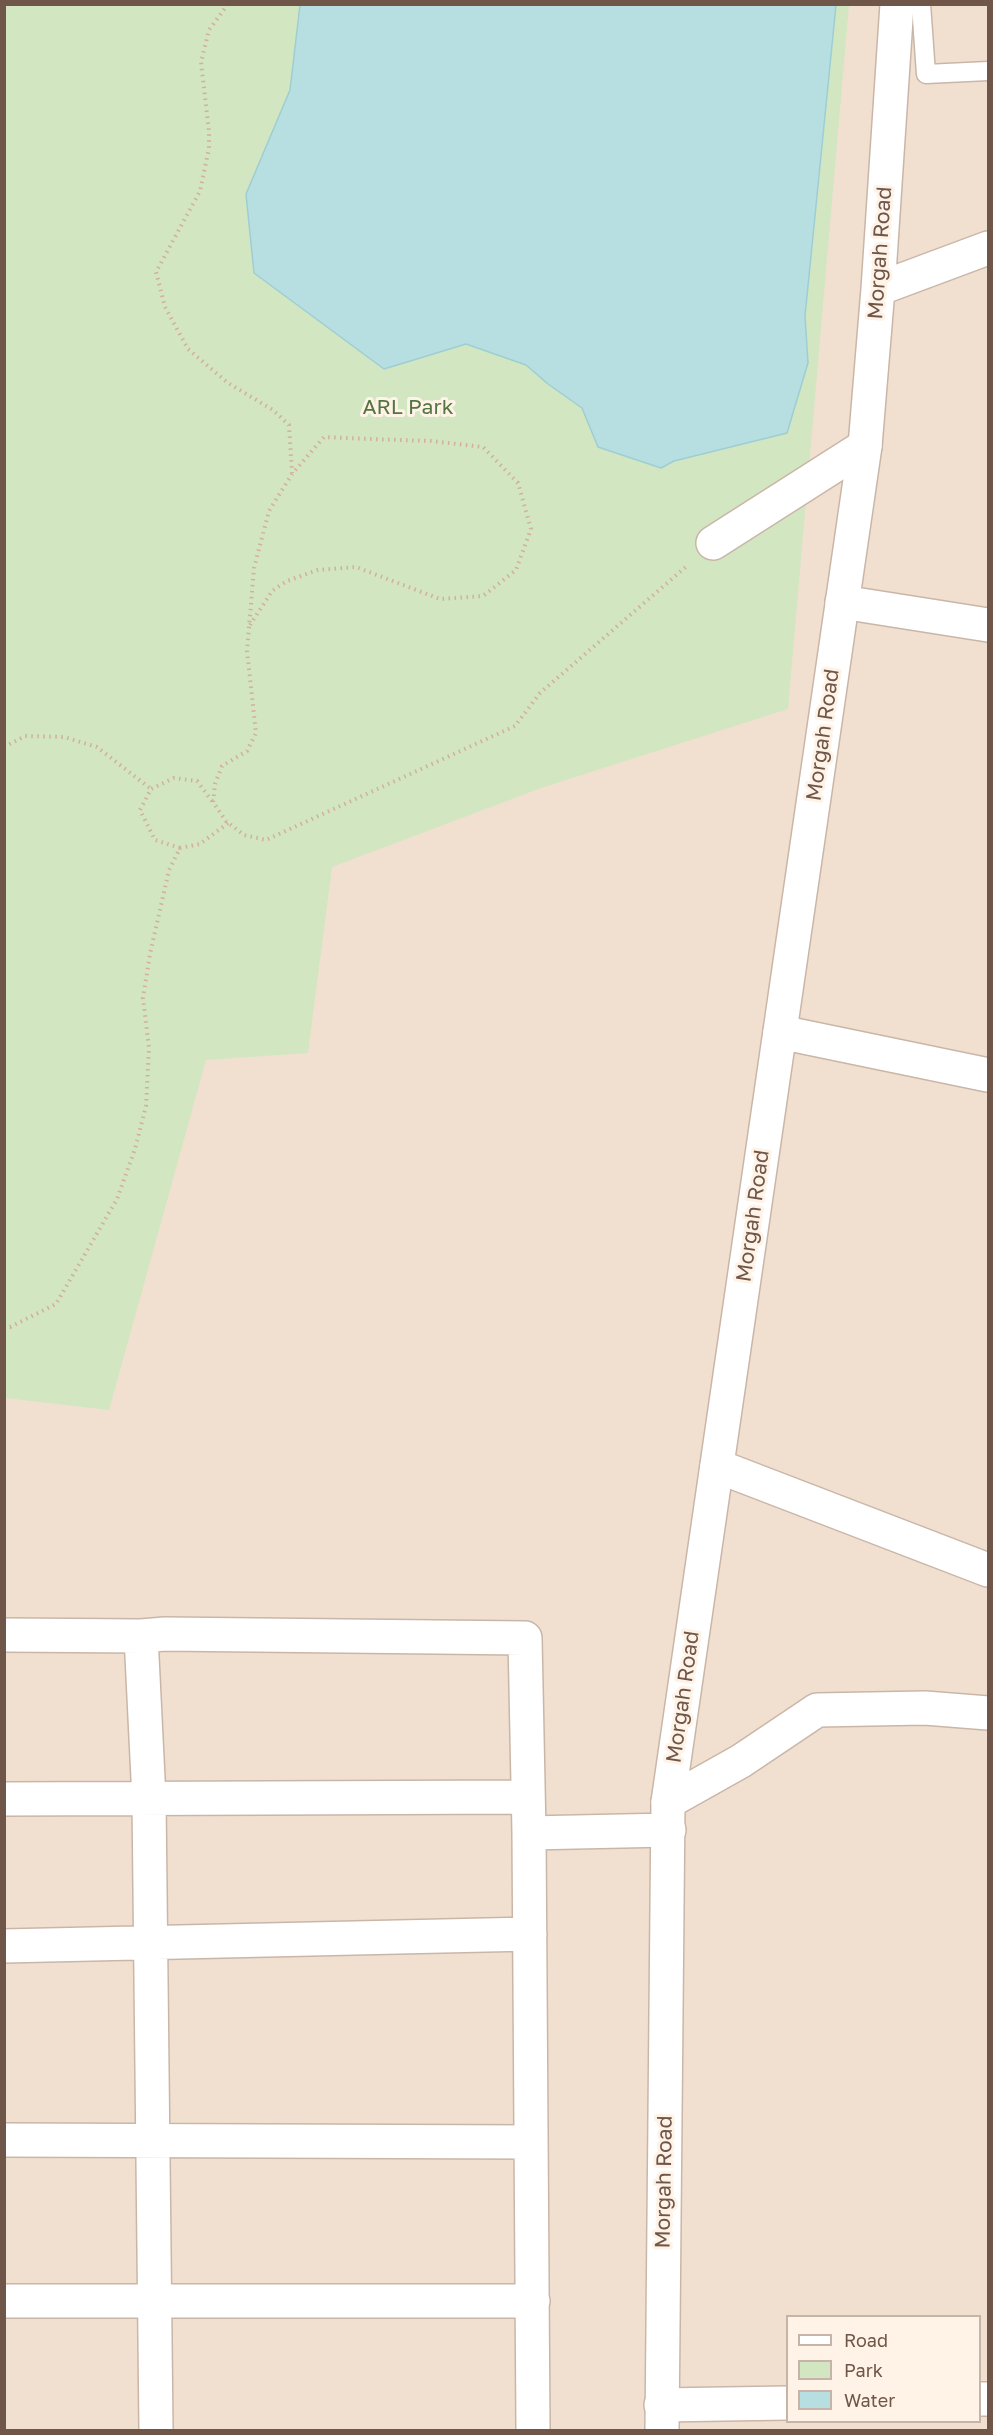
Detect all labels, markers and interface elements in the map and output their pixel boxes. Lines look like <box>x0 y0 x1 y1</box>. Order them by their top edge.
street label: Morgah Road <box>863 186 897 320</box>
park label: ARL Park <box>362 394 454 420</box>
street label: Morgah Road <box>801 667 845 803</box>
street label: Morgah Road <box>731 1148 775 1284</box>
street label: Morgah Road <box>661 1629 705 1765</box>
street label: Morgah Road <box>650 2115 678 2249</box>
legend <box>786 2315 981 2423</box>
text: Road <box>844 2329 888 2351</box>
text: Park <box>844 2359 883 2381</box>
text: Water <box>844 2389 895 2411</box>

